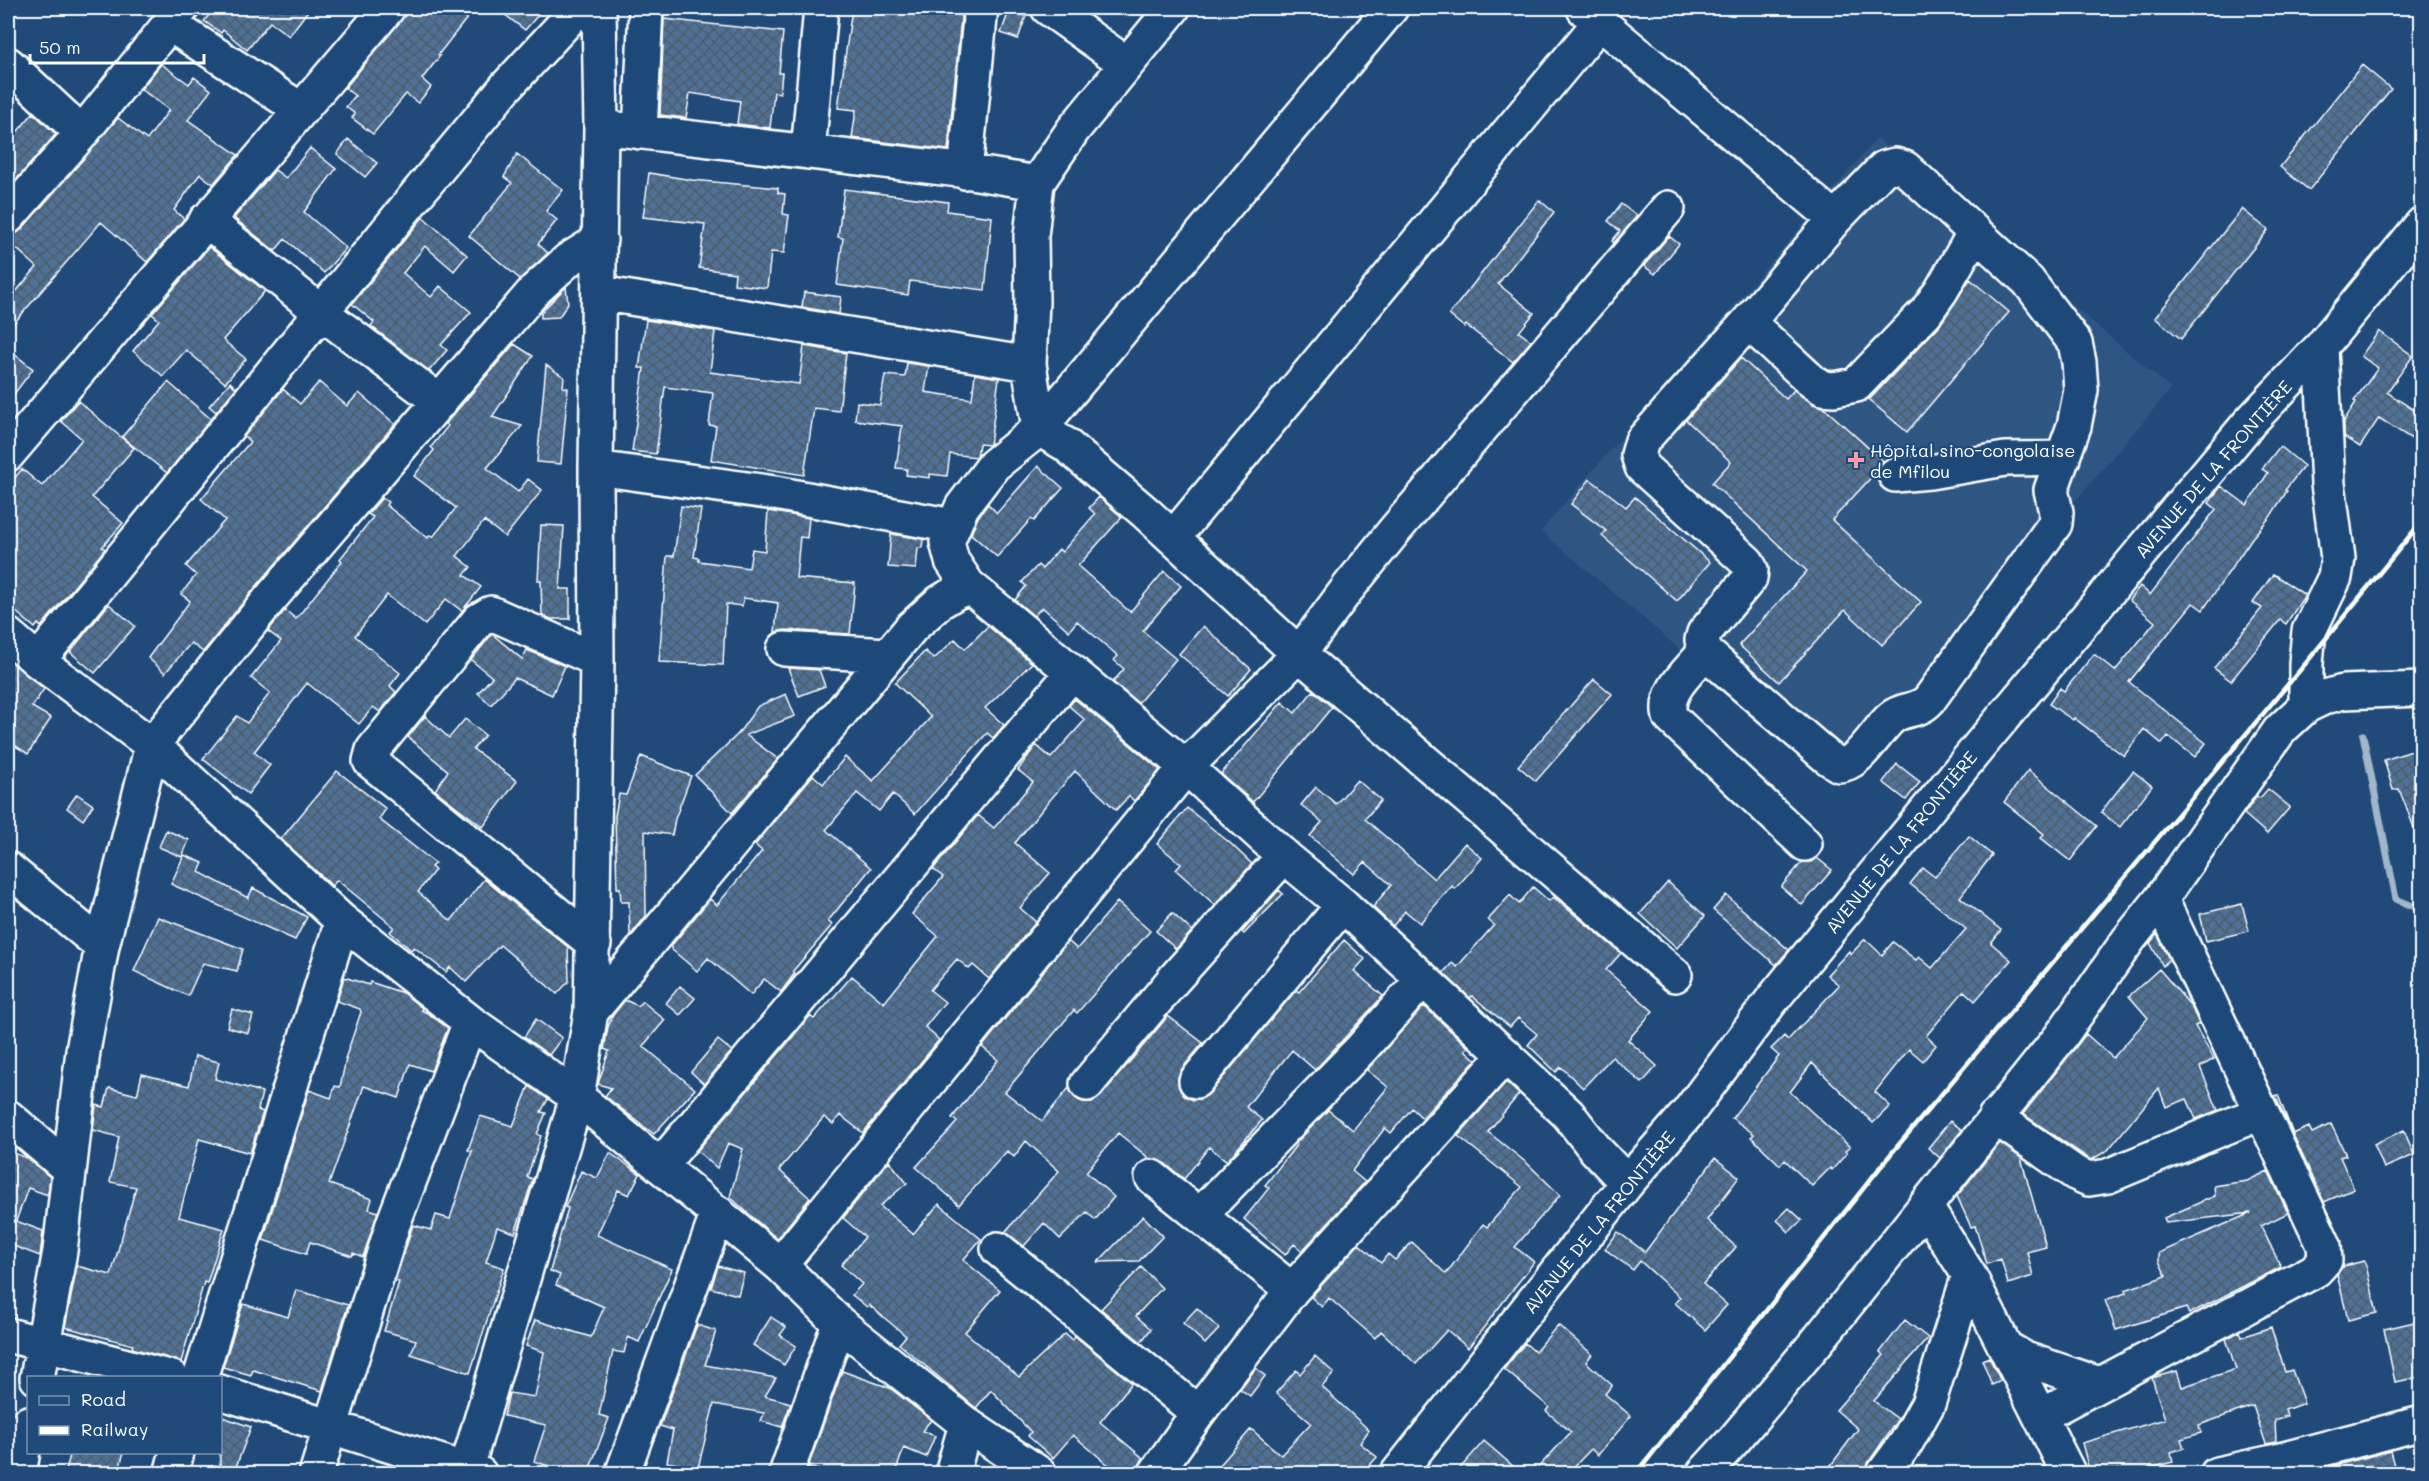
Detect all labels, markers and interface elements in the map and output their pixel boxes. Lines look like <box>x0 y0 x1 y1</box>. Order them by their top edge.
scale bar <box>30 27 204 65</box>
text: 50 m <box>39 35 81 59</box>
street label: AVENUE DE LA FRONTIÈRE <box>2129 375 2297 563</box>
place label: Hôpital sino-congolaise de Mfilou <box>1870 438 2076 483</box>
marker: Hôpital sino-congolaise de Mfilou <box>1847 451 1865 469</box>
street label: AVENUE DE LA FRONTIÈRE <box>1820 746 1982 938</box>
street label: AVENUE DE LA FRONTIÈRE <box>1518 1126 1680 1318</box>
legend <box>27 1376 222 1454</box>
text: Road <box>81 1387 126 1411</box>
text: Railway <box>81 1417 148 1441</box>

